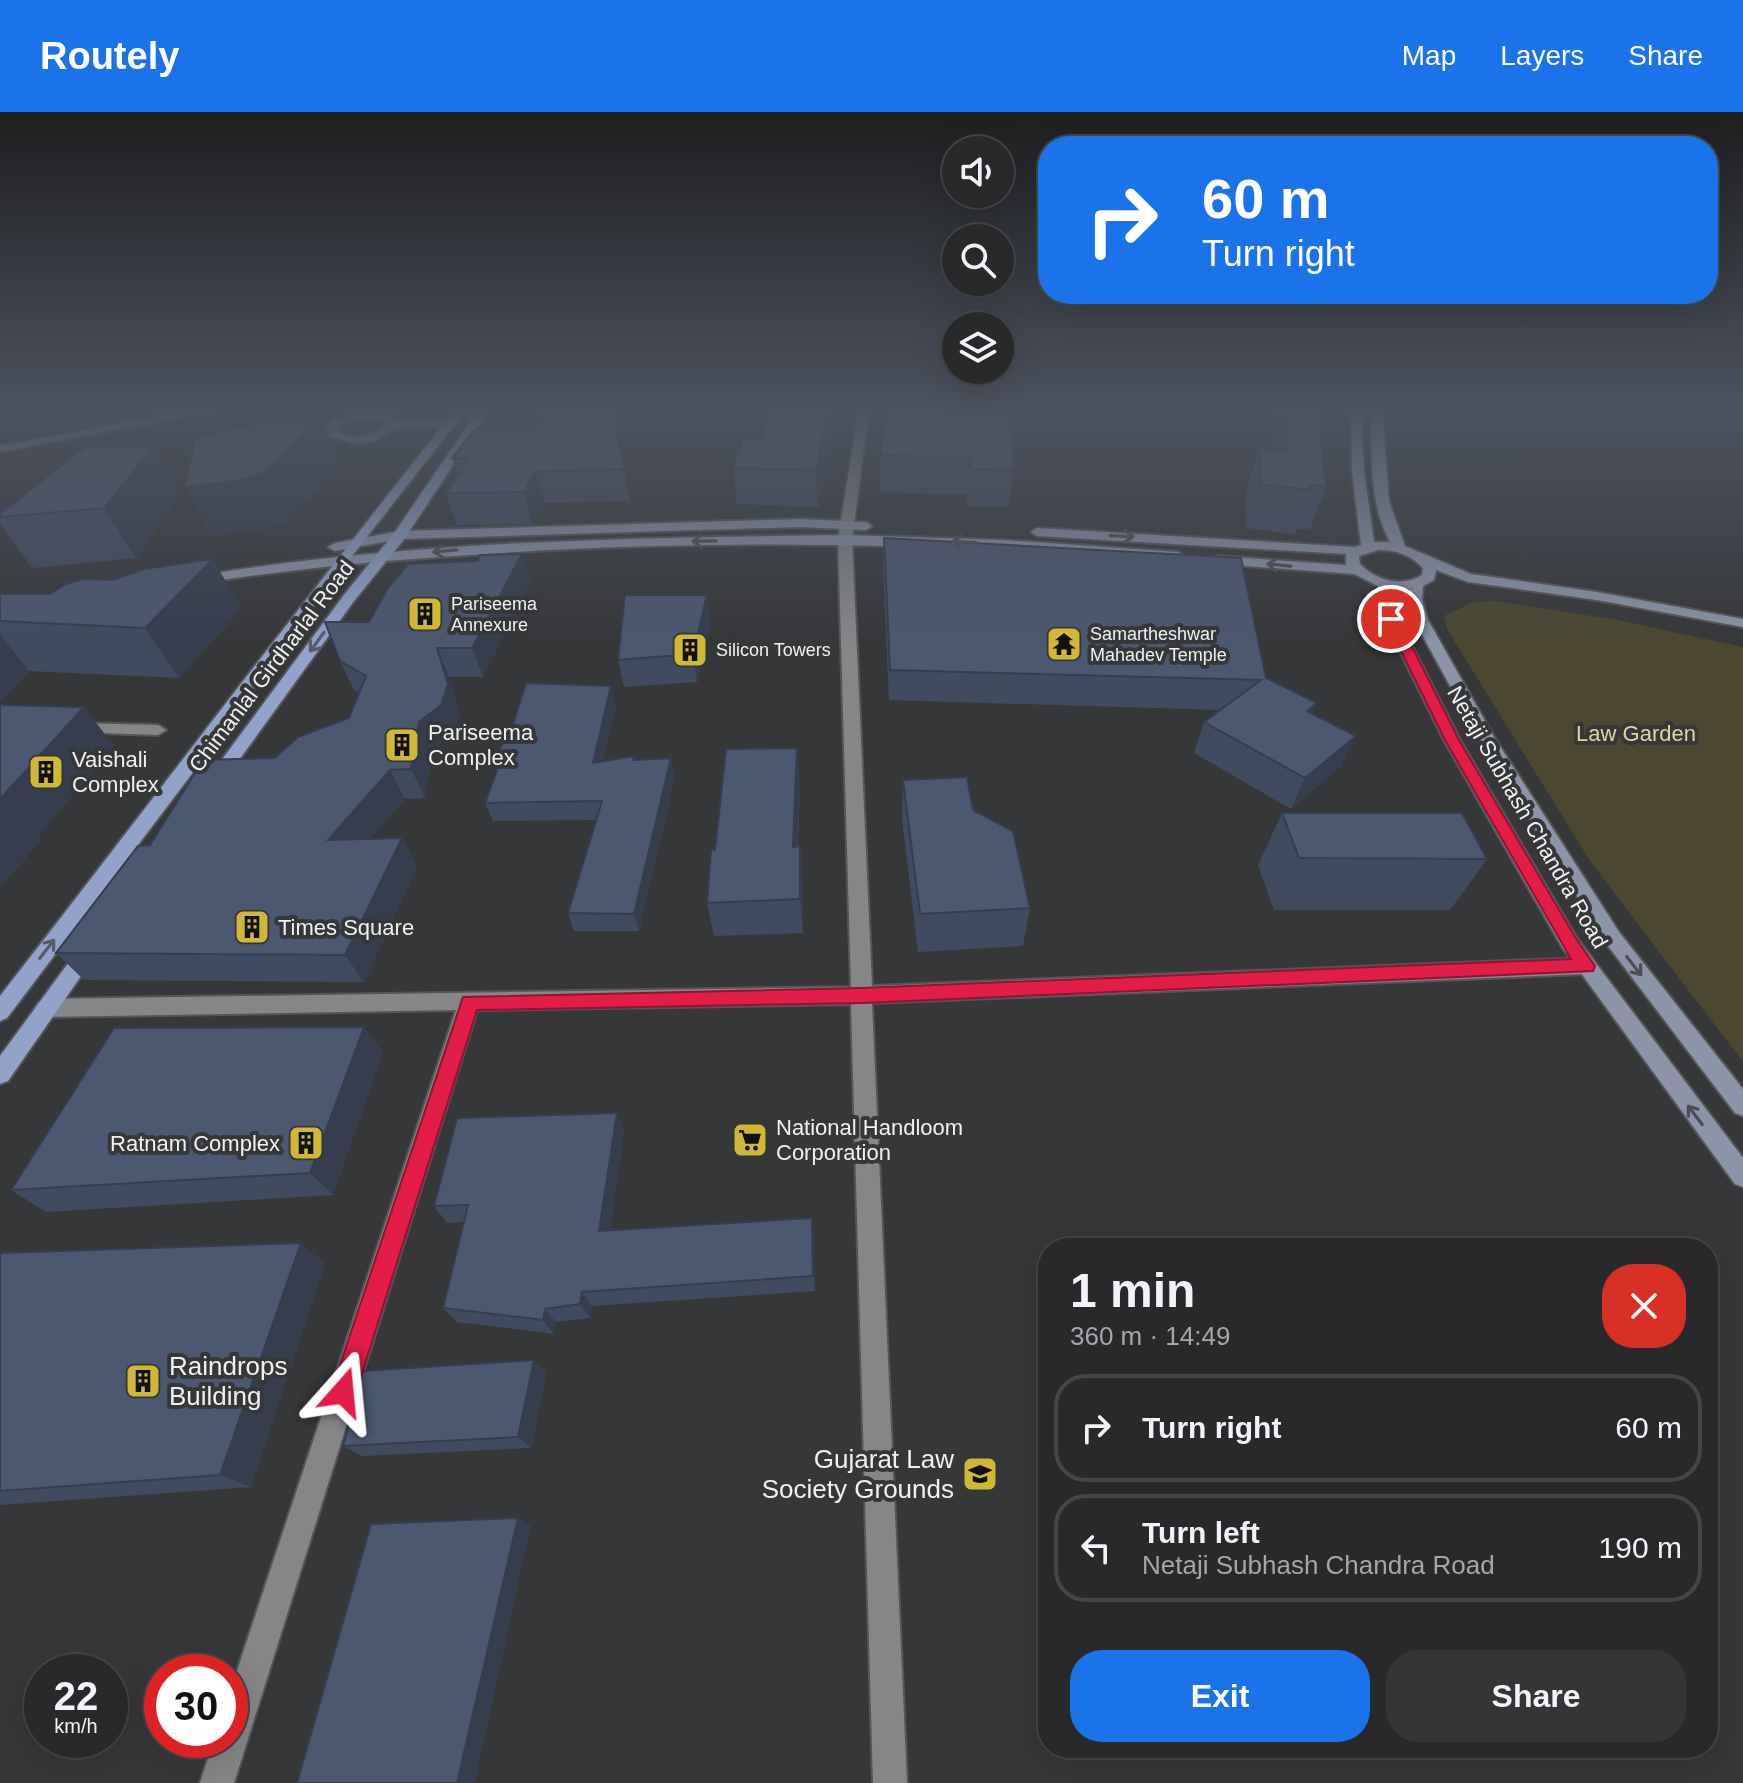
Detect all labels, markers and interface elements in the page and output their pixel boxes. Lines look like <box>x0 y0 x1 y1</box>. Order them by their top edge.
text: Routely <box>40 35 179 77</box>
text: Map <box>1402 40 1456 71</box>
text: Layers <box>1500 40 1584 71</box>
text: Share <box>1628 40 1703 71</box>
map controls <box>942 136 1014 384</box>
button: sound <box>942 136 1014 208</box>
text: 60 m <box>1202 167 1330 230</box>
icon: right <box>1070 168 1174 272</box>
button: search <box>942 224 1014 296</box>
text: Turn right <box>1202 233 1355 274</box>
button: layers <box>942 312 1014 384</box>
one-way arrow <box>1108 528 1135 543</box>
one-way arrow <box>691 533 718 549</box>
one-way arrow <box>951 535 978 550</box>
one-way arrow <box>432 544 459 559</box>
street label: Chimanlal Girdharlal Road <box>184 556 359 777</box>
one-way arrow <box>1266 557 1293 572</box>
pin <box>1357 585 1425 653</box>
place label: Pariseema Annexure <box>451 594 538 635</box>
building icon: Pariseema Annexure <box>406 595 444 633</box>
icon: arrive <box>1369 597 1413 641</box>
place label: Samartheshwar Mahadev Temple <box>1090 624 1227 665</box>
temple icon: Samartheshwar Mahadev Temple <box>1045 625 1083 663</box>
one-way arrow <box>309 631 326 652</box>
building icon: Silicon Towers <box>671 631 709 669</box>
place label: Silicon Towers <box>716 640 831 660</box>
street label: Netaji Subhash Chandra Road <box>1442 682 1613 953</box>
place label: Pariseema Complex <box>428 720 534 770</box>
park label: Law Garden <box>1576 721 1696 746</box>
building icon: Pariseema Complex <box>383 726 421 764</box>
place label: Vaishali Complex <box>72 747 159 797</box>
building icon: Vaishali Complex <box>27 753 65 791</box>
building icon: Times Square <box>233 908 271 946</box>
place label: Times Square <box>278 915 414 940</box>
one-way arrow <box>38 939 55 961</box>
one-way arrow <box>1625 954 1642 976</box>
one-way arrow <box>1686 1105 1703 1126</box>
place label: National Handloom Corporation <box>776 1115 963 1165</box>
supermarket icon: National Handloom Corporation <box>731 1121 769 1159</box>
building icon: Ratnam Complex <box>287 1124 325 1162</box>
place label: Ratnam Complex <box>110 1131 280 1156</box>
text: 1 min <box>1070 1264 1195 1317</box>
button: close <box>1602 1264 1686 1348</box>
text: 360 m · 14:49 <box>1070 1321 1230 1351</box>
position arrow <box>301 1350 385 1434</box>
place label: Raindrops Building <box>169 1351 288 1411</box>
building icon: Raindrops Building <box>124 1362 162 1400</box>
icon: right <box>1074 1406 1118 1450</box>
text: Turn right <box>1142 1411 1281 1444</box>
text: 60 m <box>1615 1411 1682 1444</box>
place label: Gujarat Law Society Grounds <box>762 1444 954 1504</box>
school or university icon: Gujarat Law Society Grounds <box>961 1455 999 1493</box>
text: Turn left <box>1142 1516 1260 1549</box>
icon: left <box>1074 1526 1118 1570</box>
text: 190 m <box>1599 1531 1682 1564</box>
text: Netaji Subhash Chandra Road <box>1142 1550 1495 1580</box>
button: Exit <box>1070 1650 1370 1742</box>
button: Share <box>1386 1650 1686 1742</box>
speed limit sign: 30 <box>144 1654 248 1758</box>
text: 22 <box>54 1674 98 1718</box>
text: km/h <box>54 1715 98 1737</box>

